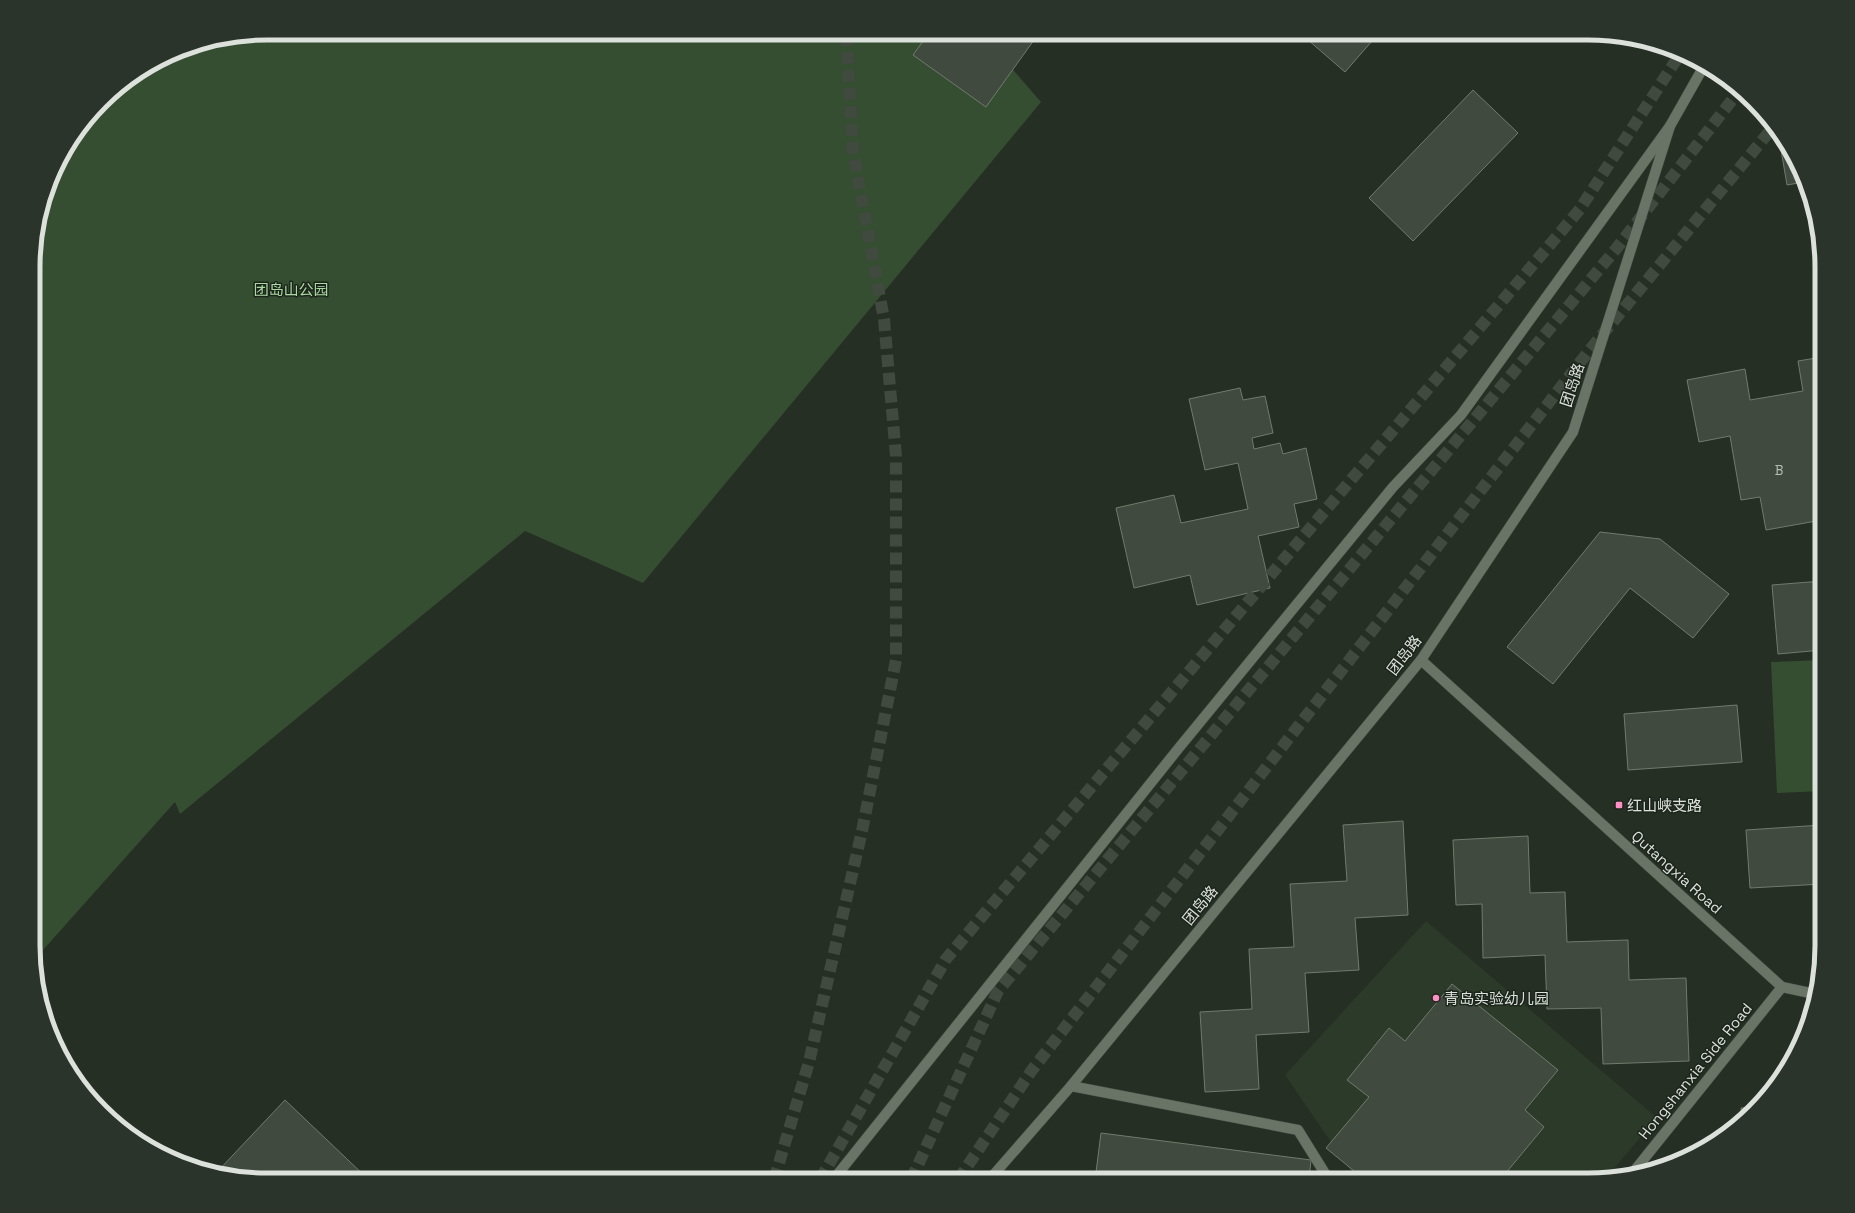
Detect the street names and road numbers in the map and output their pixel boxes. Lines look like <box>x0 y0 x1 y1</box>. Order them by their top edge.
street label: 团岛路 <box>1556 361 1588 409</box>
street label: 团岛路 <box>1383 631 1425 679</box>
street label: Qutangxia Road <box>1628 826 1726 918</box>
street label: 团岛路 <box>1178 882 1222 928</box>
street label: Hongshanxia Side Road <box>1634 999 1756 1143</box>

